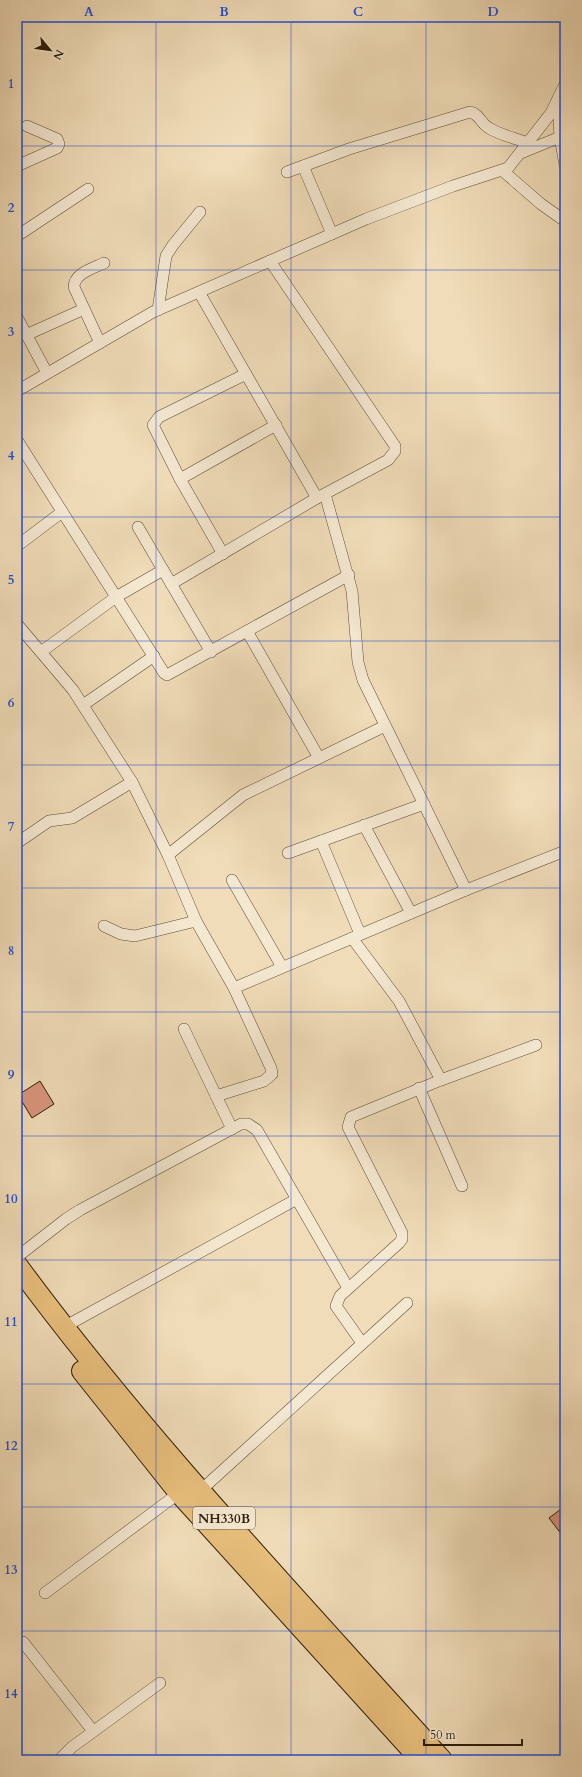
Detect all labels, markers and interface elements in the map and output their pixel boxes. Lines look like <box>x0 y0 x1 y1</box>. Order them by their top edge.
text: A <box>84 3 94 21</box>
text: B <box>219 3 229 21</box>
text: C <box>353 3 363 21</box>
text: D <box>487 3 499 21</box>
north arrow <box>30 30 70 70</box>
text: N <box>49 47 67 63</box>
text: 1 <box>8 75 14 93</box>
text: 2 <box>8 199 15 217</box>
text: 3 <box>8 323 15 341</box>
text: 4 <box>8 447 15 465</box>
text: 5 <box>8 571 14 589</box>
text: 6 <box>8 694 15 712</box>
text: 7 <box>8 818 15 836</box>
text: 8 <box>8 942 14 960</box>
text: 9 <box>8 1066 15 1084</box>
text: 10 <box>4 1190 18 1208</box>
text: 11 <box>4 1313 18 1331</box>
text: 12 <box>4 1437 18 1455</box>
road number: NH330B <box>193 1507 255 1529</box>
text: 13 <box>4 1561 18 1579</box>
text: 14 <box>4 1685 18 1703</box>
scale bar <box>424 1721 522 1747</box>
text: 50 m <box>430 1727 457 1743</box>

